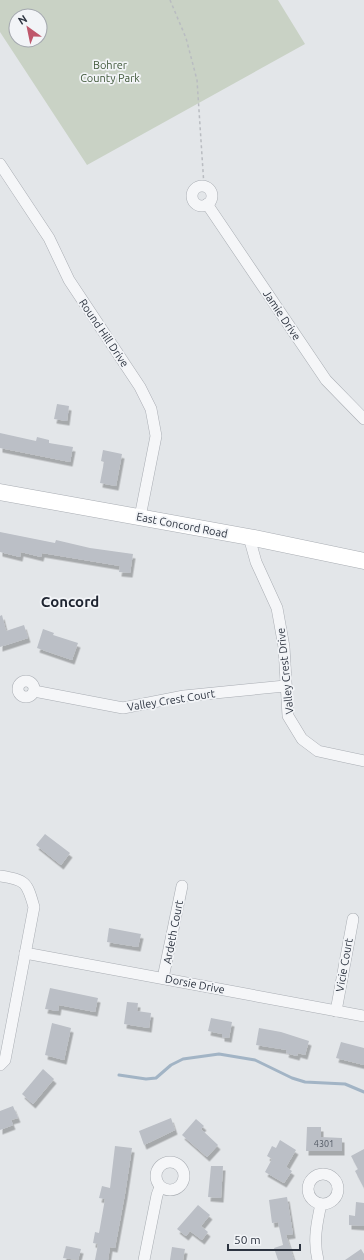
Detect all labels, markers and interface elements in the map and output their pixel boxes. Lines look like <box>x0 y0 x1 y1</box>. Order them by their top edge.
north arrow <box>8 8 48 48</box>
text: N <box>16 12 29 27</box>
park label: Bohrer County Park <box>80 59 140 84</box>
street label: Jamie Drive <box>261 288 303 342</box>
street label: Round Hill Drive <box>77 297 131 369</box>
street label: East Concord Road <box>135 510 229 540</box>
district label: Concord <box>41 593 99 610</box>
street label: Valley Crest Drive <box>275 627 295 715</box>
street label: Valley Crest Court <box>126 687 216 713</box>
street label: Ardeth Court <box>161 898 185 965</box>
street label: Vicie Court <box>333 937 355 993</box>
street label: Dorsie Drive <box>164 972 226 996</box>
house number: 4301 <box>314 1139 334 1149</box>
scale bar <box>228 1226 300 1252</box>
text: 50 m <box>234 1233 261 1246</box>

